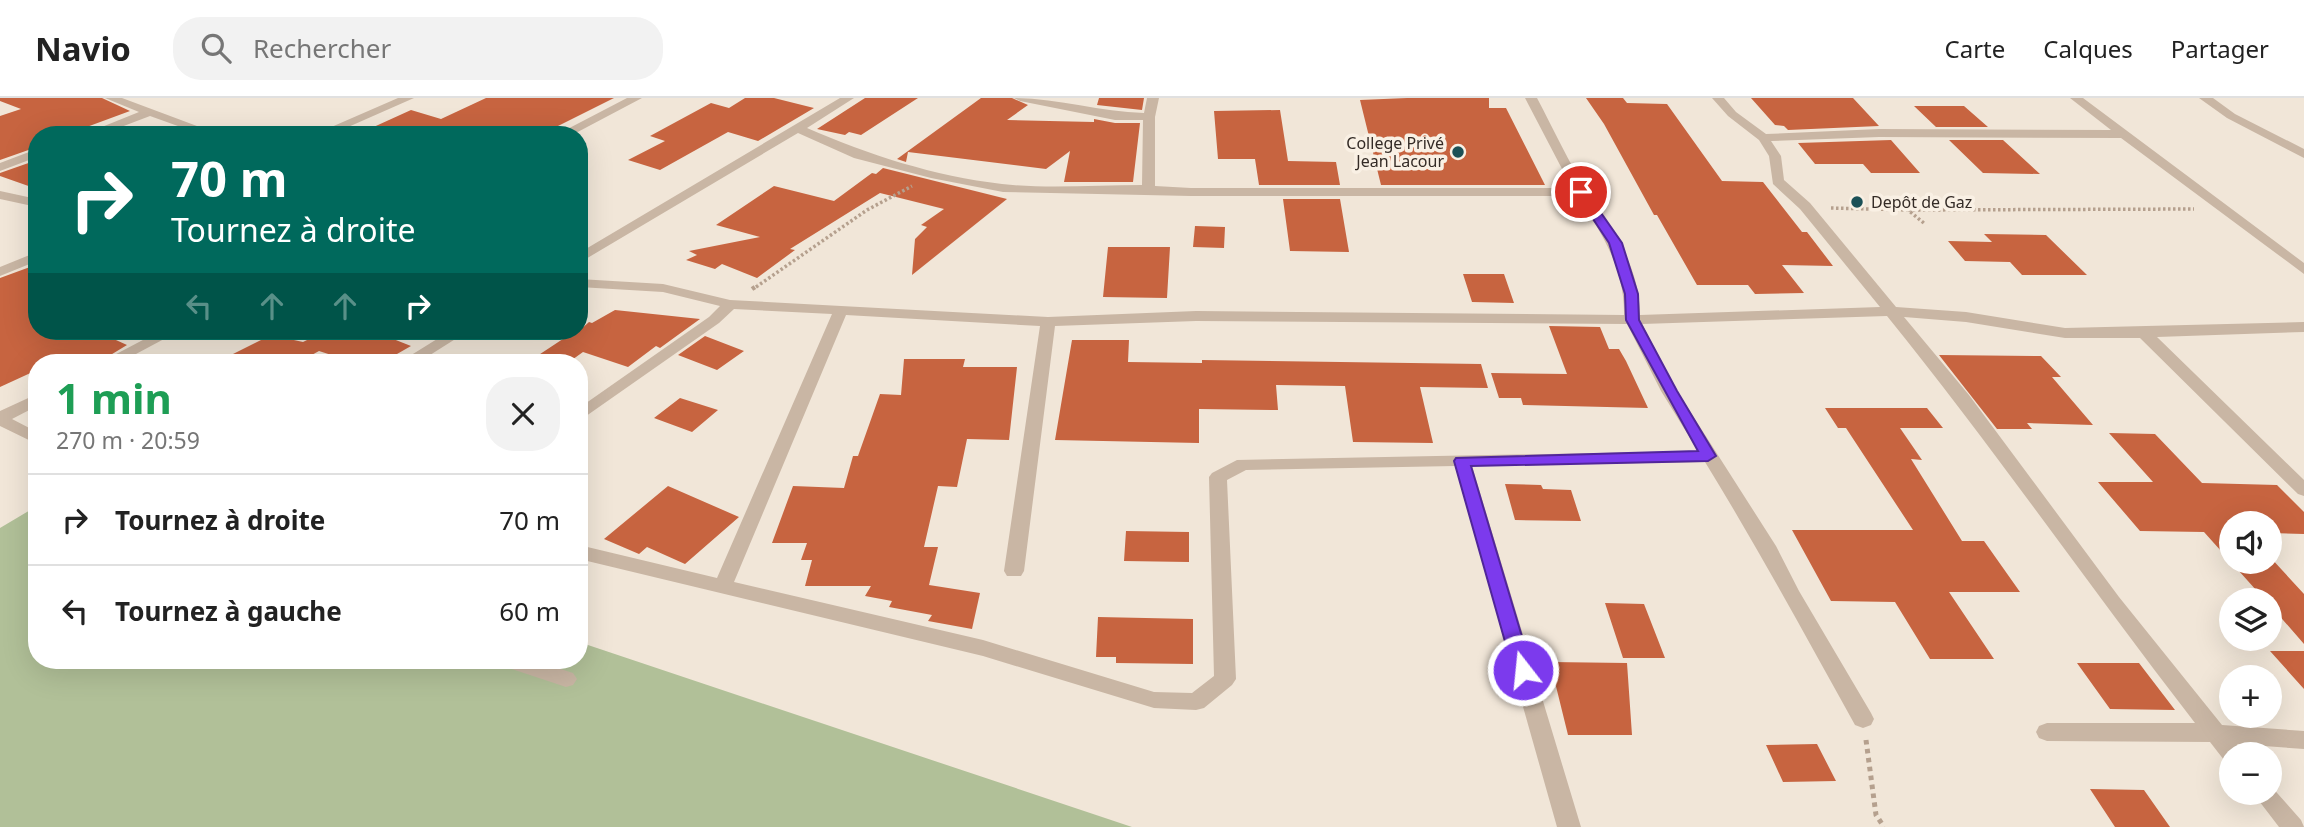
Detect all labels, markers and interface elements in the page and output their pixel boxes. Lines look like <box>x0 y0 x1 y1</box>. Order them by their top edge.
search box <box>173 17 663 80</box>
text: Navio <box>35 26 131 71</box>
icon: search <box>197 29 235 67</box>
text: Rechercher <box>253 30 391 66</box>
text: Carte <box>1945 32 2005 65</box>
text: Calques <box>2043 32 2133 65</box>
text: Partager <box>2171 32 2269 65</box>
place label: College Privé Jean Lacour <box>1346 132 1444 172</box>
marker: College Privé Jean Lacour <box>1450 144 1466 160</box>
text: 70 m <box>171 145 288 211</box>
icon: right <box>56 154 147 245</box>
pin <box>1551 162 1611 222</box>
icon: arrive <box>1562 173 1600 211</box>
place label: Depôt de Gaz <box>1871 191 1972 213</box>
marker: Depôt de Gaz <box>1849 194 1865 210</box>
text: Tournez à droite <box>171 208 416 251</box>
icon: left <box>180 287 218 325</box>
icon: ahead <box>253 287 291 325</box>
icon: ahead <box>326 287 364 325</box>
icon: right <box>399 287 437 325</box>
text: 1 min <box>56 369 172 426</box>
button: close <box>486 377 560 451</box>
text: 270 m · 20:59 <box>56 424 200 456</box>
icon: right <box>56 501 94 539</box>
text: Tournez à droite <box>115 502 325 538</box>
text: 70 m <box>499 502 560 538</box>
map controls <box>2219 511 2282 805</box>
button: sound <box>2219 511 2282 574</box>
button: layers <box>2219 588 2282 651</box>
icon: left <box>56 592 94 630</box>
text: Tournez à gauche <box>115 593 342 629</box>
text: 60 m <box>499 593 560 629</box>
position arrow <box>1486 633 1560 707</box>
button: + <box>2219 665 2282 728</box>
button: − <box>2219 742 2282 805</box>

